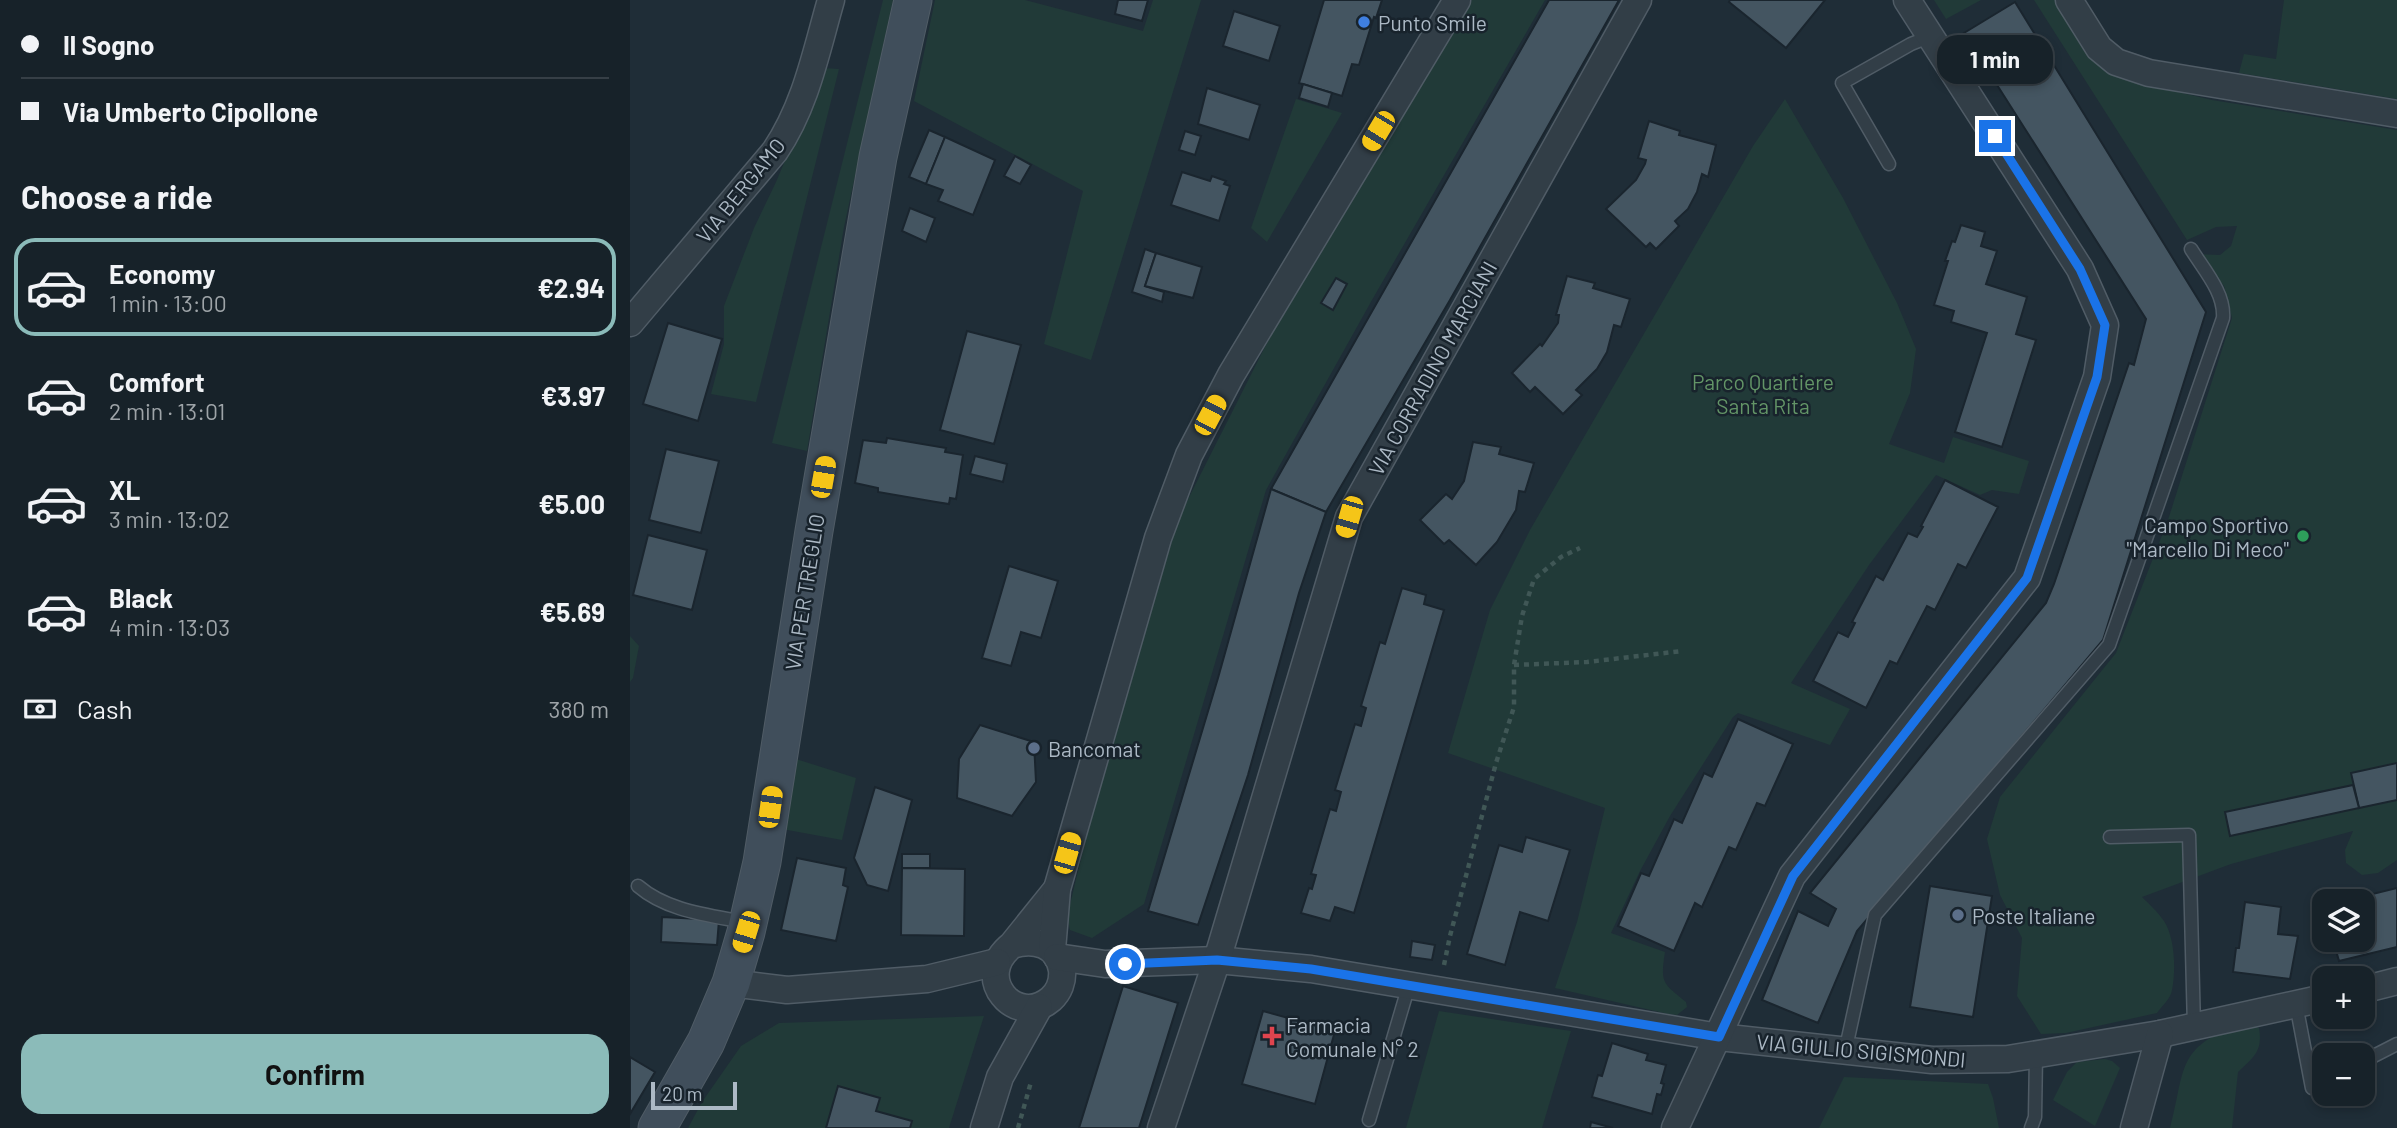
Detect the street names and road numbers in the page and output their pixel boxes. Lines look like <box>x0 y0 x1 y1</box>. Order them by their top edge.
street label: VIA BERGAMO <box>690 133 790 247</box>
street label: VIA CORRADINO MARCIANI <box>1363 257 1501 479</box>
street label: VIA PER TREGLIO <box>779 512 829 672</box>
street label: VIA GIULIO SIGISMONDI <box>1755 1028 1967 1072</box>

